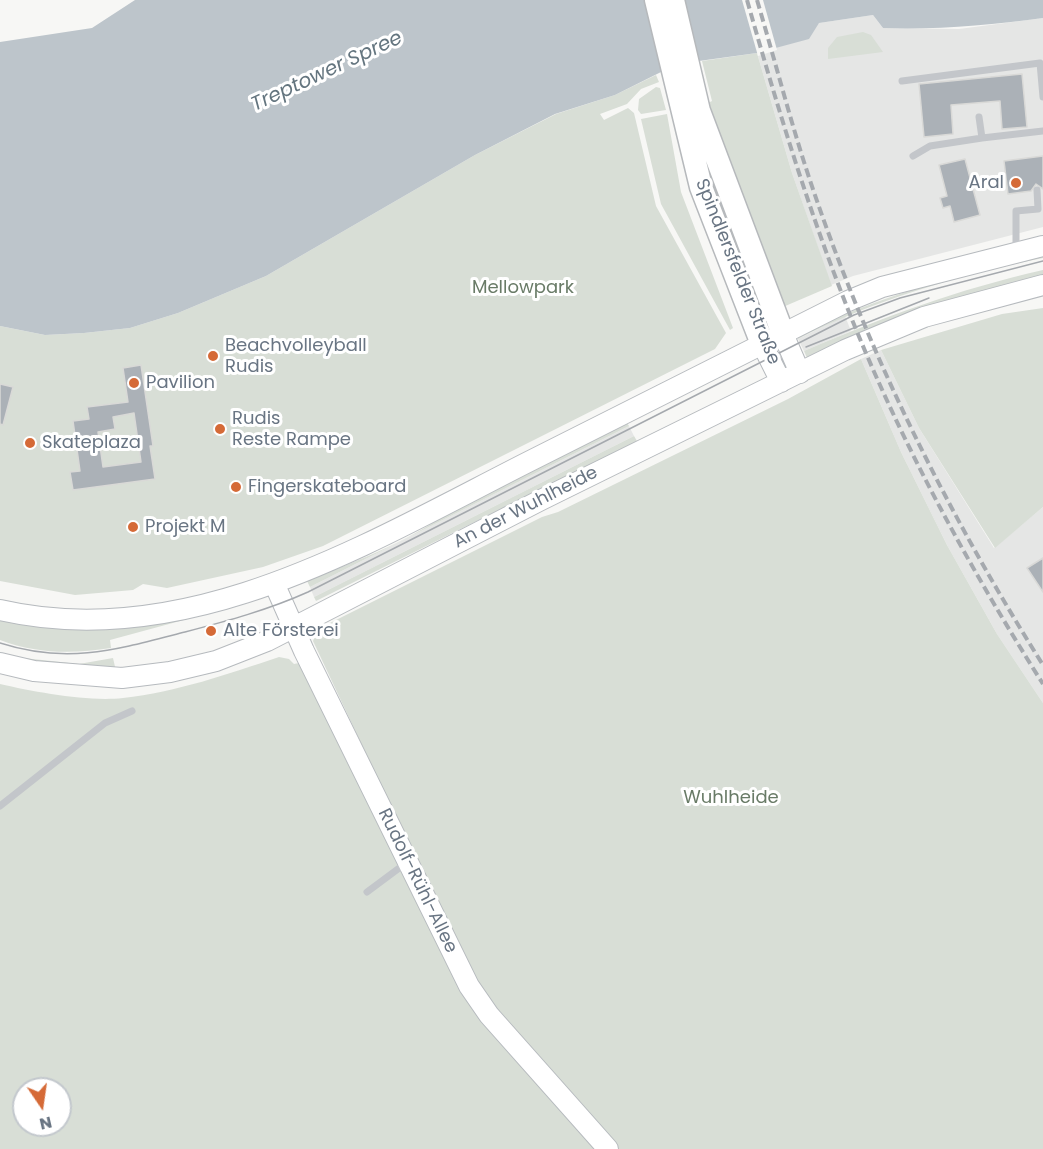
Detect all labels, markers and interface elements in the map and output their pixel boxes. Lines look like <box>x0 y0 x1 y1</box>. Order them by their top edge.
water label: Treptower Spree <box>248 26 406 118</box>
place label: Aral <box>969 172 1004 194</box>
street label: Spindlersfelder Straße <box>690 176 784 368</box>
marker: Aral <box>1009 176 1023 190</box>
park label: Mellowpark <box>472 277 574 299</box>
place label: Beachvolleyball Rudis <box>225 335 367 378</box>
marker: Beachvolleyball Rudis <box>206 349 220 363</box>
place label: Pavilion <box>146 372 215 394</box>
marker: Pavilion <box>127 376 141 390</box>
place label: Rudis Reste Rampe <box>232 408 351 450</box>
marker: Rudis Reste Rampe <box>213 422 227 436</box>
place label: Skateplaza <box>42 432 141 454</box>
marker: Skateplaza <box>23 436 37 450</box>
street label: An der Wuhlheide <box>450 462 602 554</box>
place label: Fingerskateboard <box>248 476 406 498</box>
marker: Fingerskateboard <box>229 480 243 494</box>
place label: Projekt M <box>145 516 225 538</box>
marker: Projekt M <box>126 520 140 534</box>
place label: Alte Försterei <box>223 620 339 642</box>
marker: Alte Försterei <box>204 624 218 638</box>
park label: Wuhlheide <box>683 787 779 809</box>
street label: Rudolf-Rühl-Allee <box>373 805 461 957</box>
north arrow <box>12 1077 72 1137</box>
text: N <box>37 1111 54 1136</box>

